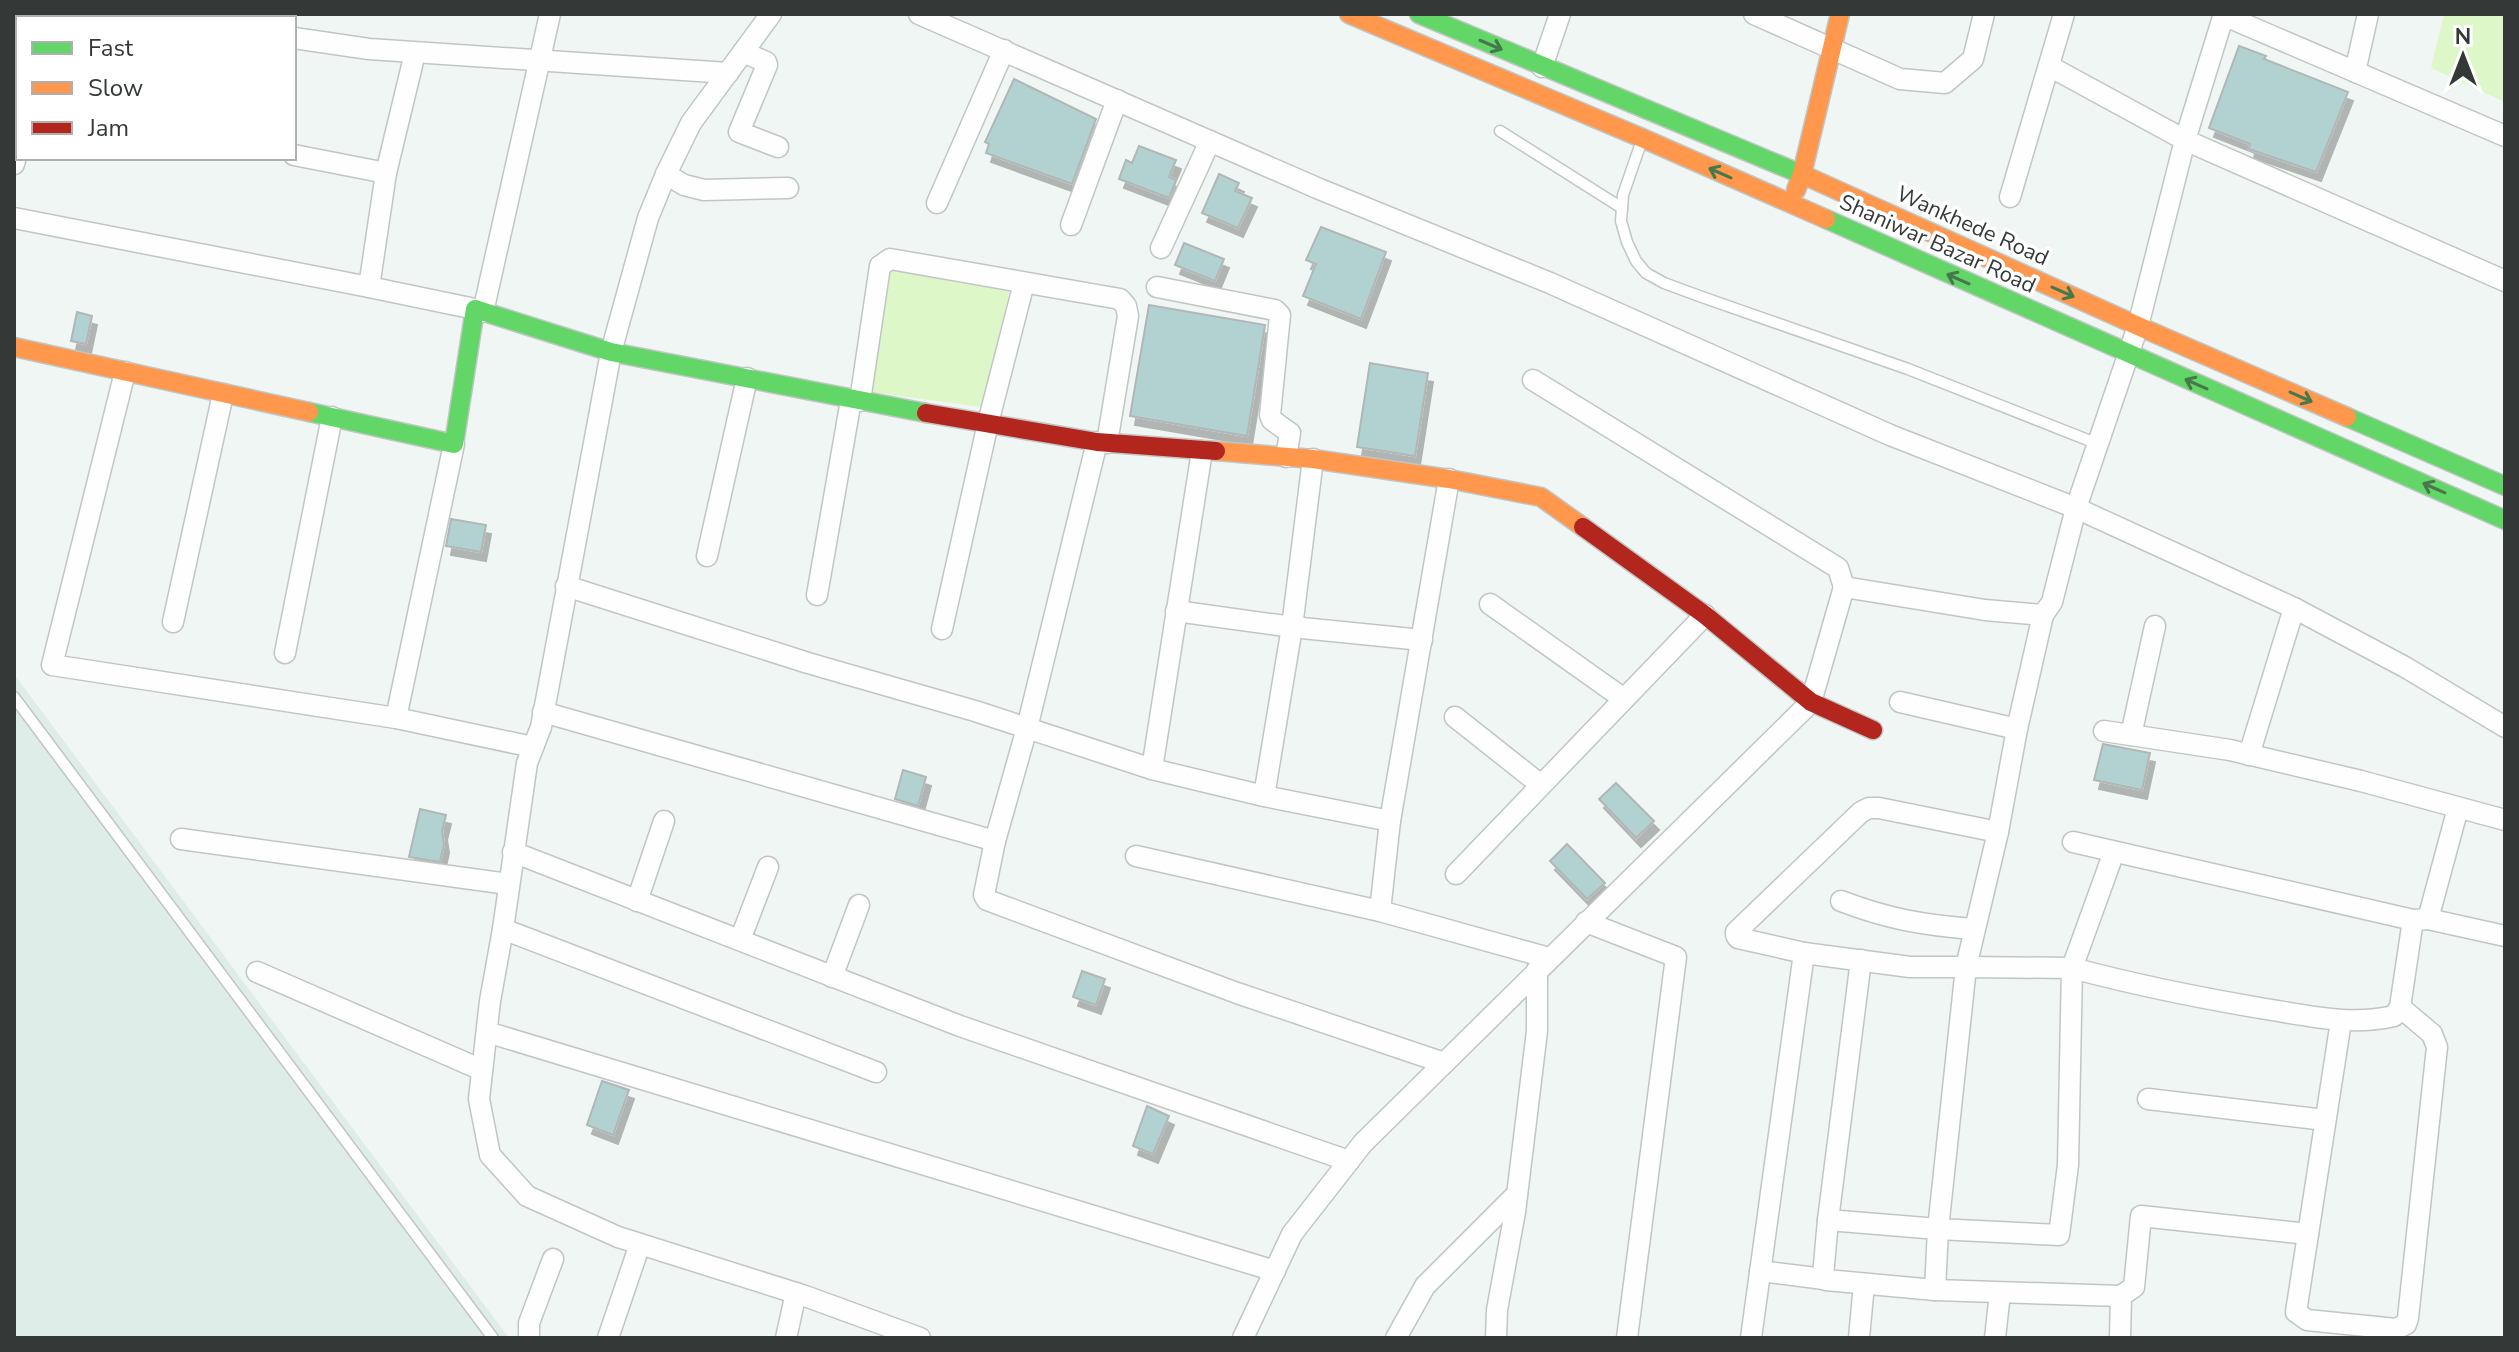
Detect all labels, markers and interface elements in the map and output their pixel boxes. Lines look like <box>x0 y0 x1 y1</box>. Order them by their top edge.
legend <box>16 16 296 160</box>
north arrow <box>2423 16 2503 96</box>
text: N <box>2455 22 2471 52</box>
text: Fast <box>88 32 134 64</box>
one-way arrow <box>1478 38 1502 53</box>
text: Slow <box>88 72 143 104</box>
text: Jam <box>87 112 129 144</box>
one-way arrow <box>1708 165 1732 180</box>
street label: Wankhede Road <box>1892 179 2053 273</box>
street label: Shaniwar Bazar Road <box>1835 187 2040 301</box>
one-way arrow <box>1946 270 1971 285</box>
one-way arrow <box>2051 285 2075 300</box>
one-way arrow <box>2184 375 2208 390</box>
one-way arrow <box>2289 390 2313 405</box>
one-way arrow <box>2422 480 2446 495</box>

